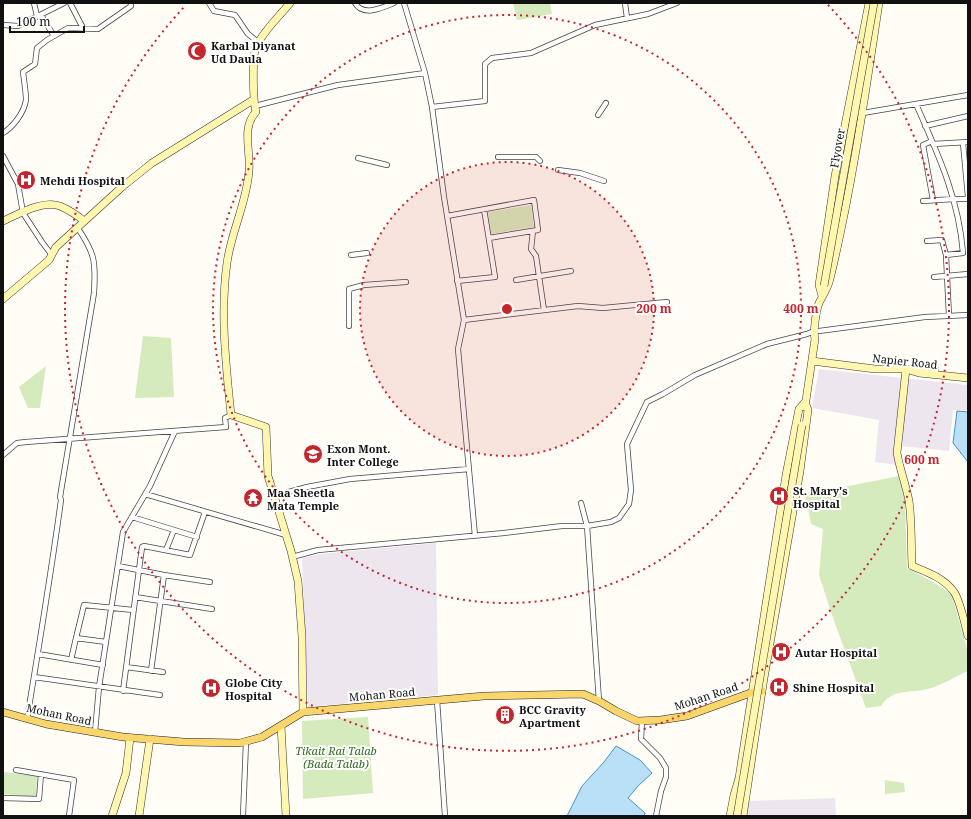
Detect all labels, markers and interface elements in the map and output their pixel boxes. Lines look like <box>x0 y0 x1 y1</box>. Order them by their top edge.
scale bar <box>10 8 84 34</box>
text: 100 m <box>16 13 51 30</box>
place label: Karbal Diyanat Ud Daula <box>211 38 296 66</box>
mosque icon: Karbal Diyanat Ud Daula <box>186 40 208 62</box>
street label: Flyover <box>826 126 848 169</box>
hospital icon: Mehdi Hospital <box>15 169 37 191</box>
place label: Mehdi Hospital <box>40 173 125 188</box>
text: 200 m <box>636 300 672 317</box>
text: 400 m <box>783 300 819 317</box>
centre of rings <box>500 302 514 316</box>
street label: Napier Road <box>872 350 938 372</box>
place label: Exon Mont. Inter College <box>327 441 399 469</box>
school or university icon: Exon Mont. Inter College <box>302 443 324 465</box>
text: 600 m <box>904 451 940 468</box>
place label: St. Mary's Hospital <box>793 483 848 511</box>
place label: Maa Sheetla Mata Temple <box>267 485 339 513</box>
hospital icon: St. Mary's Hospital <box>768 485 790 507</box>
temple icon: Maa Sheetla Mata Temple <box>242 487 264 509</box>
hospital icon: Autar Hospital <box>770 641 792 663</box>
place label: Autar Hospital <box>795 645 877 660</box>
place label: Globe City Hospital <box>225 675 283 703</box>
hospital icon: Shine Hospital <box>768 676 790 698</box>
hospital icon: Globe City Hospital <box>200 677 222 699</box>
street label: Mohan Road <box>672 679 740 713</box>
place label: Shine Hospital <box>793 680 874 695</box>
street label: Mohan Road <box>348 684 416 704</box>
street label: Mohan Road <box>25 700 93 728</box>
place label: BCC Gravity Apartment <box>519 702 587 730</box>
building icon: BCC Gravity Apartment <box>494 704 516 726</box>
park label: Tikait Rai Talab (Bada Talab) <box>295 743 377 771</box>

